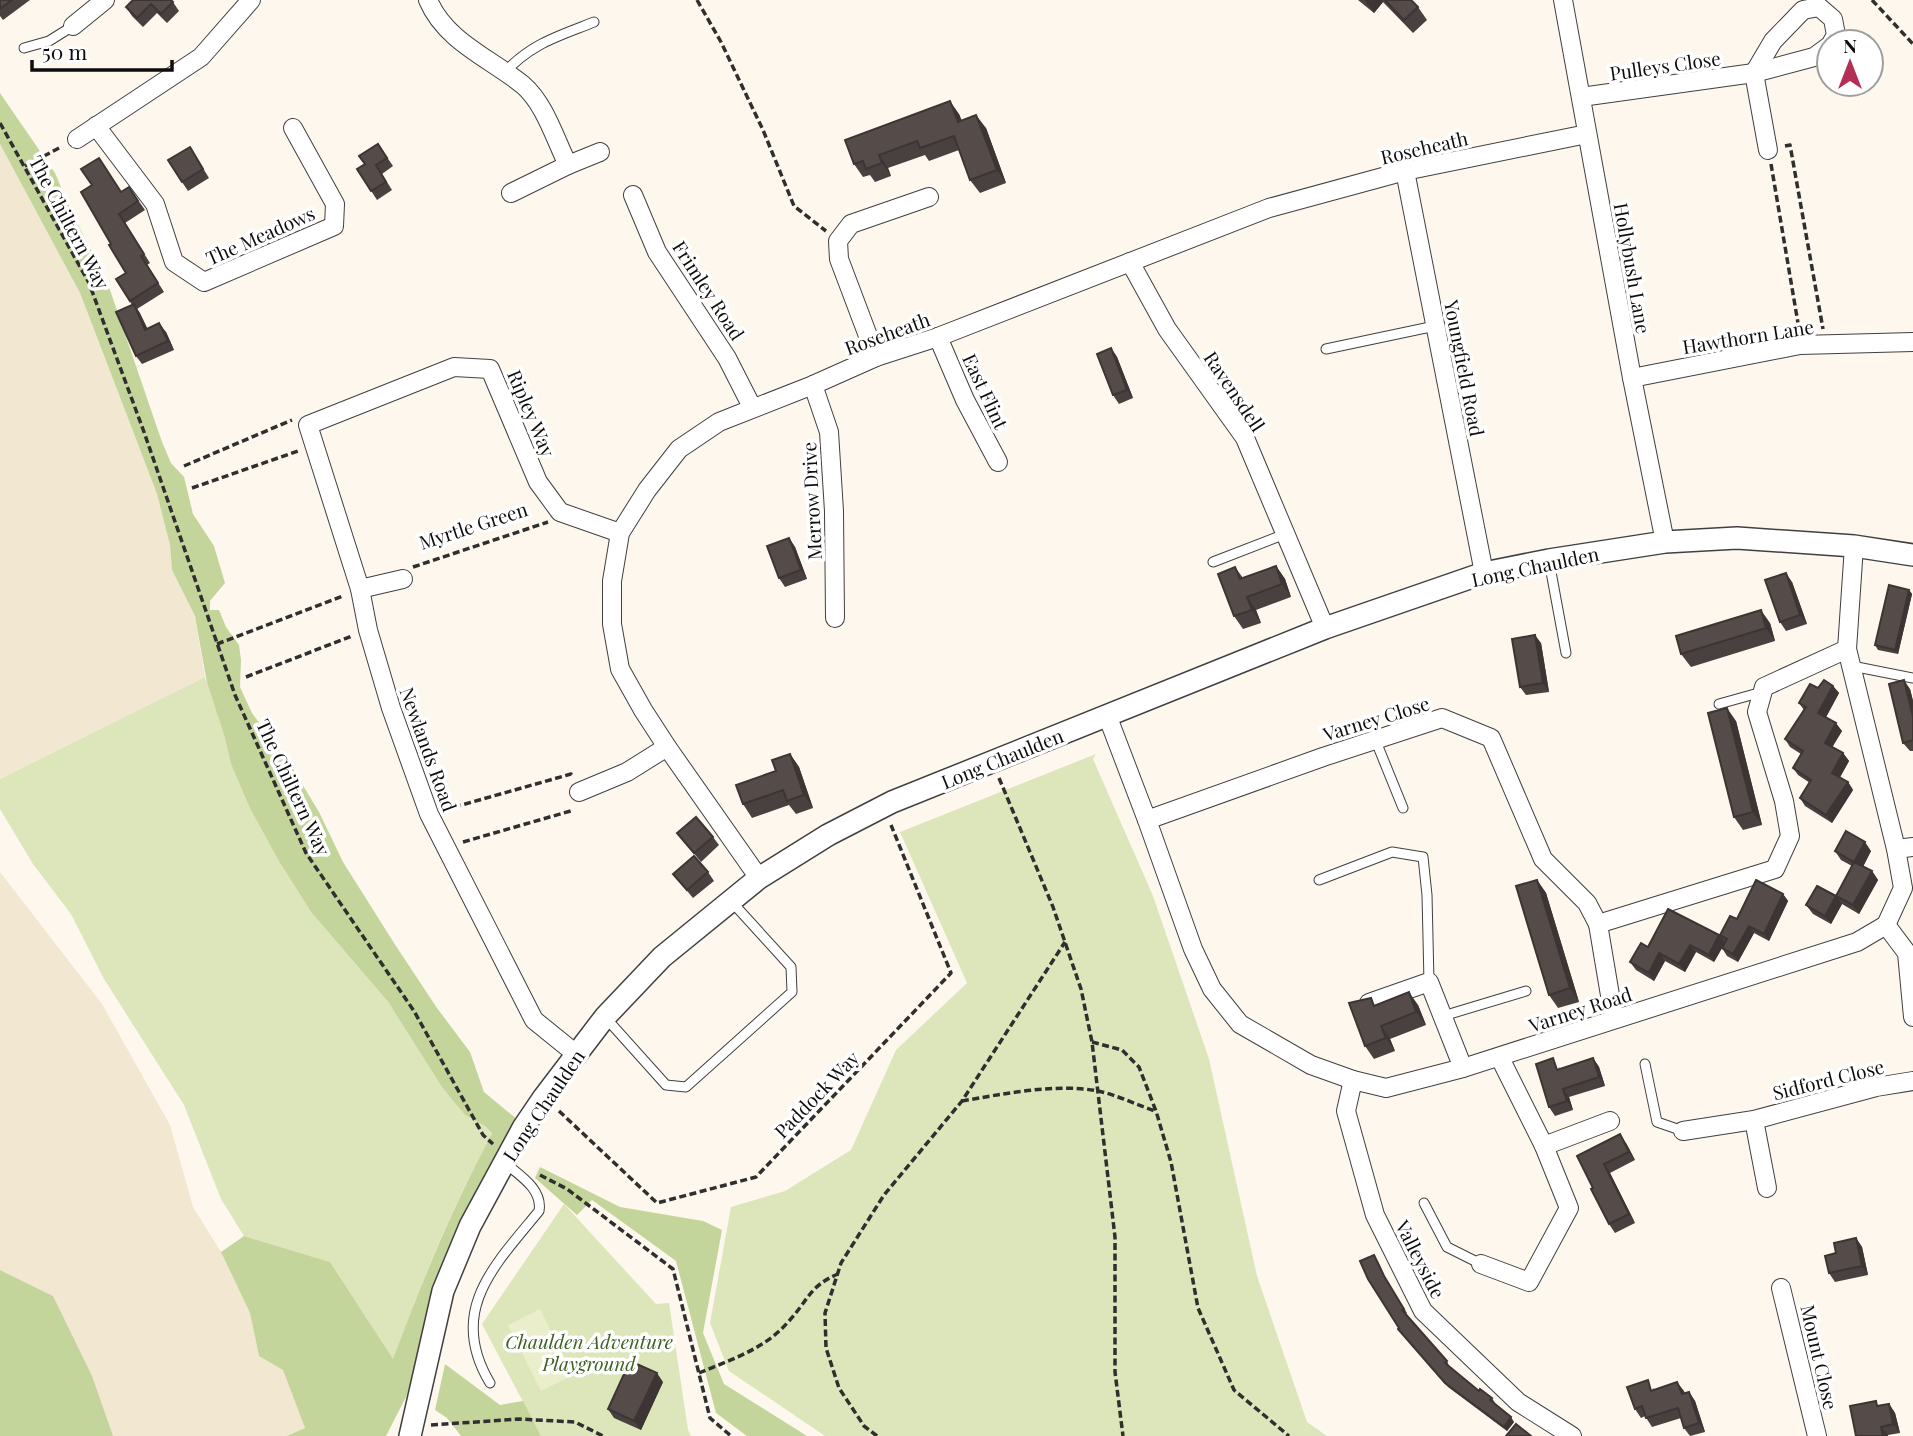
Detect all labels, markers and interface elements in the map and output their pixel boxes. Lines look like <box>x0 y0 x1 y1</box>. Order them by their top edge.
scale bar <box>32 28 172 72</box>
north arrow <box>1815 28 1885 98</box>
text: N <box>1843 32 1857 58</box>
text: 50 m <box>42 37 88 65</box>
street label: Pulleys Close <box>1608 44 1722 86</box>
street label: Roseheath <box>1378 124 1470 170</box>
street label: The Chiltern Way <box>24 151 116 294</box>
street label: The Meadows <box>201 199 319 271</box>
street label: Hollybush Lane <box>1609 201 1657 335</box>
street label: Frimley Road <box>667 235 751 345</box>
street label: Youngfield Road <box>1439 297 1491 438</box>
street label: Roseheath <box>841 306 933 360</box>
street label: Hawthorn Lane <box>1680 313 1816 359</box>
street label: Ravensdell <box>1199 346 1272 437</box>
street label: East Flint <box>957 349 1015 433</box>
street label: Ripley Way <box>502 366 562 461</box>
street label: Merrow Drive <box>795 441 827 561</box>
street label: Myrtle Green <box>415 495 531 555</box>
street label: Long Chaulden <box>1469 540 1602 592</box>
street label: Newlands Road <box>394 683 464 815</box>
street label: Varney Close <box>1319 689 1432 747</box>
street label: The Chiltern Way <box>251 715 337 860</box>
street label: Long Chaulden <box>937 721 1068 794</box>
street label: Varney Road <box>1524 980 1635 1038</box>
street label: Long Chaulden <box>496 1044 590 1166</box>
street label: Paddock Way <box>768 1045 864 1143</box>
street label: Sidford Close <box>1770 1053 1886 1105</box>
street label: Valleyside <box>1390 1215 1452 1303</box>
street label: Mount Close <box>1795 1302 1845 1412</box>
park label: Chaulden Adventure Playground <box>505 1328 673 1376</box>

